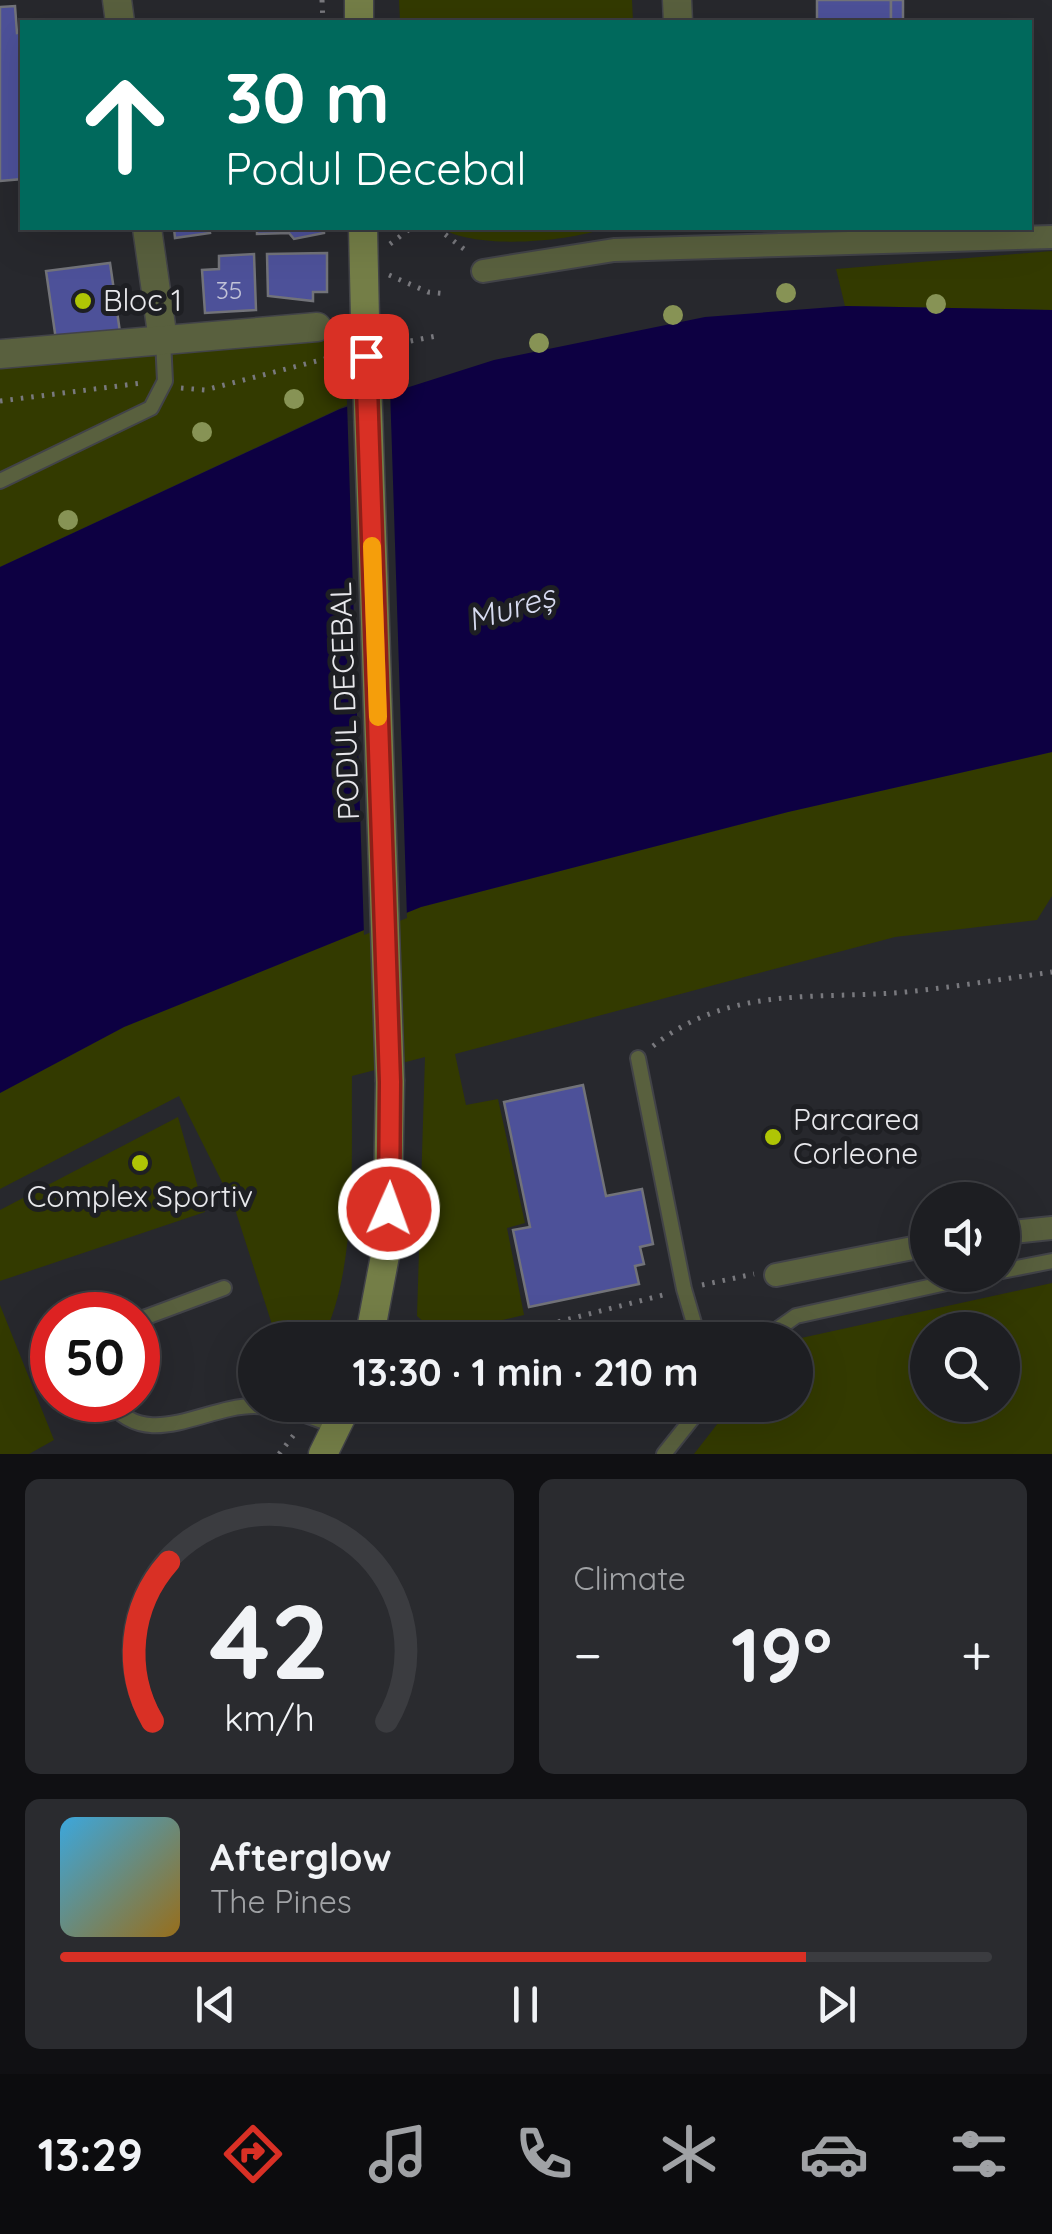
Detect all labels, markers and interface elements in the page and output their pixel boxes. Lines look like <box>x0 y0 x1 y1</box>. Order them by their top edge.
text: 30 m <box>225 53 390 141</box>
icon: ahead <box>60 60 190 190</box>
text: Podul Decebal <box>225 140 527 196</box>
house number: 35 <box>216 274 242 305</box>
place label: Bloc 1 <box>103 281 182 319</box>
marker: Bloc 1 <box>72 290 94 312</box>
pin <box>324 314 409 399</box>
icon: arrive <box>339 329 394 384</box>
water label: Mureș <box>462 574 561 639</box>
street label: PODUL DECEBAL <box>321 581 367 821</box>
place label: Parcarea Corleone <box>793 1100 920 1172</box>
marker: Parcarea Corleone <box>762 1126 784 1148</box>
marker: Complex Sportiv <box>129 1152 151 1174</box>
position arrow <box>337 1157 441 1261</box>
place label: Complex Sportiv <box>27 1177 253 1215</box>
map controls <box>910 1182 1020 1422</box>
button: sound <box>910 1182 1020 1292</box>
speed limit sign: 50 <box>30 1292 160 1422</box>
button: search <box>910 1312 1020 1422</box>
text: 13:30 · 1 min · 210 m <box>352 1348 699 1396</box>
text: Climate <box>574 1558 686 1598</box>
text: 42 <box>209 1575 329 1705</box>
text: 19° <box>731 1607 832 1701</box>
text: − <box>574 1620 602 1689</box>
text: + <box>961 1620 992 1689</box>
text: km/h <box>224 1695 315 1740</box>
text: Afterglow <box>210 1833 392 1881</box>
text: The Pines <box>210 1881 352 1921</box>
icon: previous <box>188 1977 243 2032</box>
icon: pause <box>498 1977 553 2032</box>
icon: next <box>809 1977 864 2032</box>
icon: directions <box>218 2119 288 2189</box>
icon: music <box>363 2119 433 2189</box>
icon: phone <box>509 2119 579 2189</box>
icon: climate <box>654 2119 724 2189</box>
icon: car <box>799 2119 869 2189</box>
icon: filters <box>944 2119 1014 2189</box>
text: 13:29 <box>38 2126 143 2182</box>

